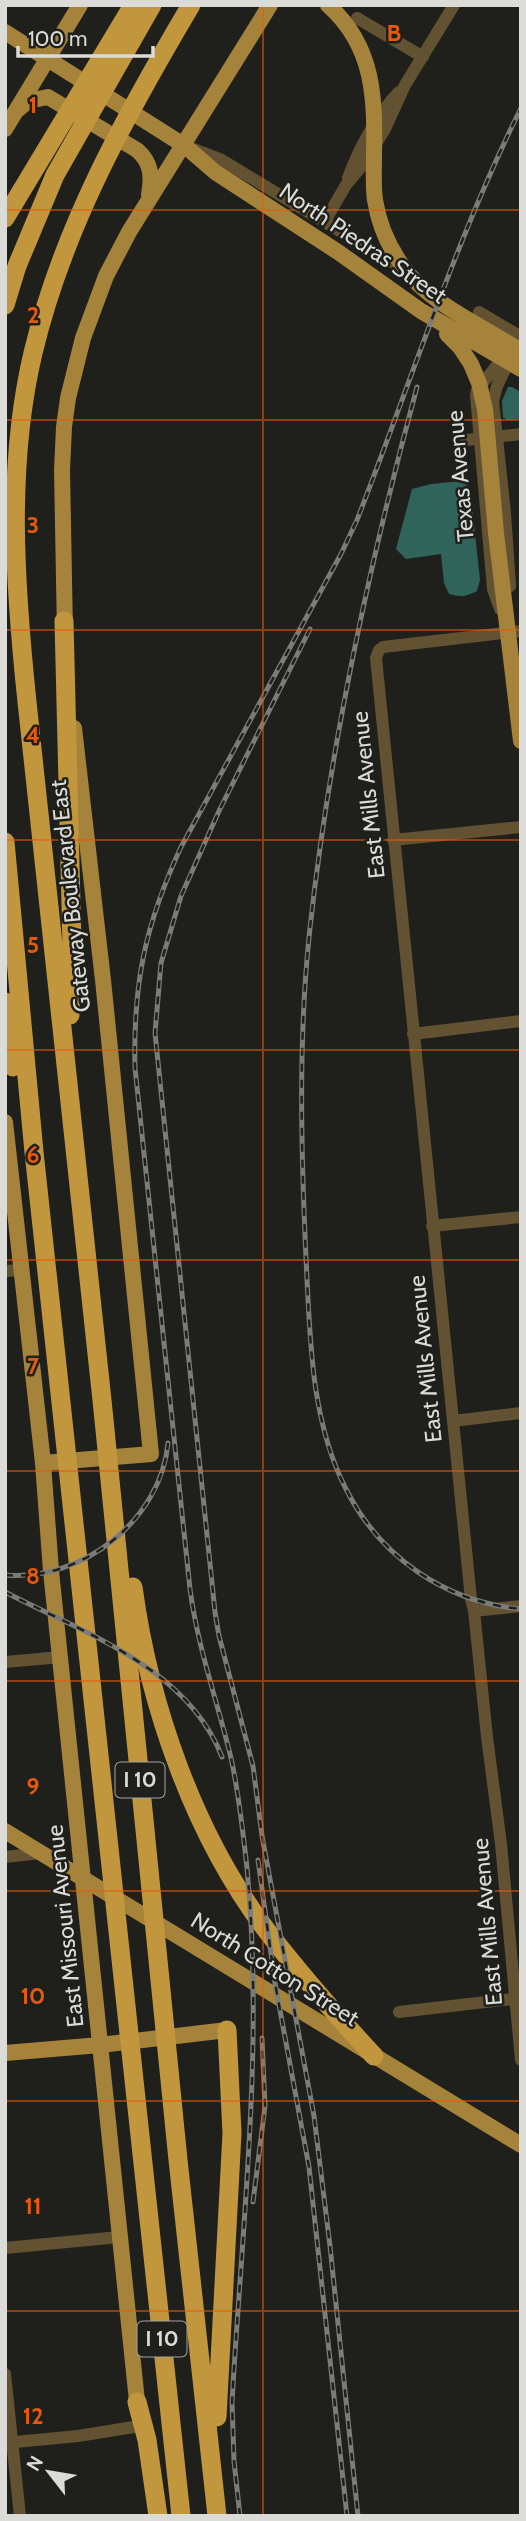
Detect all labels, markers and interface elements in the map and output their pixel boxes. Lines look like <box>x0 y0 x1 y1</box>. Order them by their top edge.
scale bar <box>18 14 152 58</box>
text: B <box>387 19 401 47</box>
text: 100 m <box>28 26 87 51</box>
text: 1 <box>29 91 37 119</box>
street label: North Piedras Street <box>274 177 452 309</box>
text: 2 <box>27 301 39 329</box>
street label: Texas Avenue <box>440 409 480 543</box>
text: 3 <box>27 511 39 539</box>
street label: East Mills Avenue <box>345 710 391 880</box>
text: 4 <box>26 721 40 749</box>
street label: Gateway Boulevard East <box>44 778 96 1013</box>
text: 5 <box>27 931 39 959</box>
text: 6 <box>27 1141 39 1169</box>
street label: East Mills Avenue <box>402 1274 448 1444</box>
text: 7 <box>27 1352 39 1380</box>
text: 8 <box>26 1562 40 1590</box>
road number: I 10 <box>116 1762 164 1798</box>
text: 9 <box>27 1772 39 1800</box>
street label: East Missouri Avenue <box>40 1823 90 2029</box>
street label: East Mills Avenue <box>466 1837 508 2007</box>
street label: North Cotton Street <box>186 1906 364 2032</box>
text: 10 <box>21 1982 45 2010</box>
text: 11 <box>25 2192 41 2220</box>
road number: I 10 <box>138 2322 186 2356</box>
text: 12 <box>23 2402 43 2430</box>
north arrow <box>14 2437 84 2507</box>
text: N <box>22 2452 48 2475</box>

